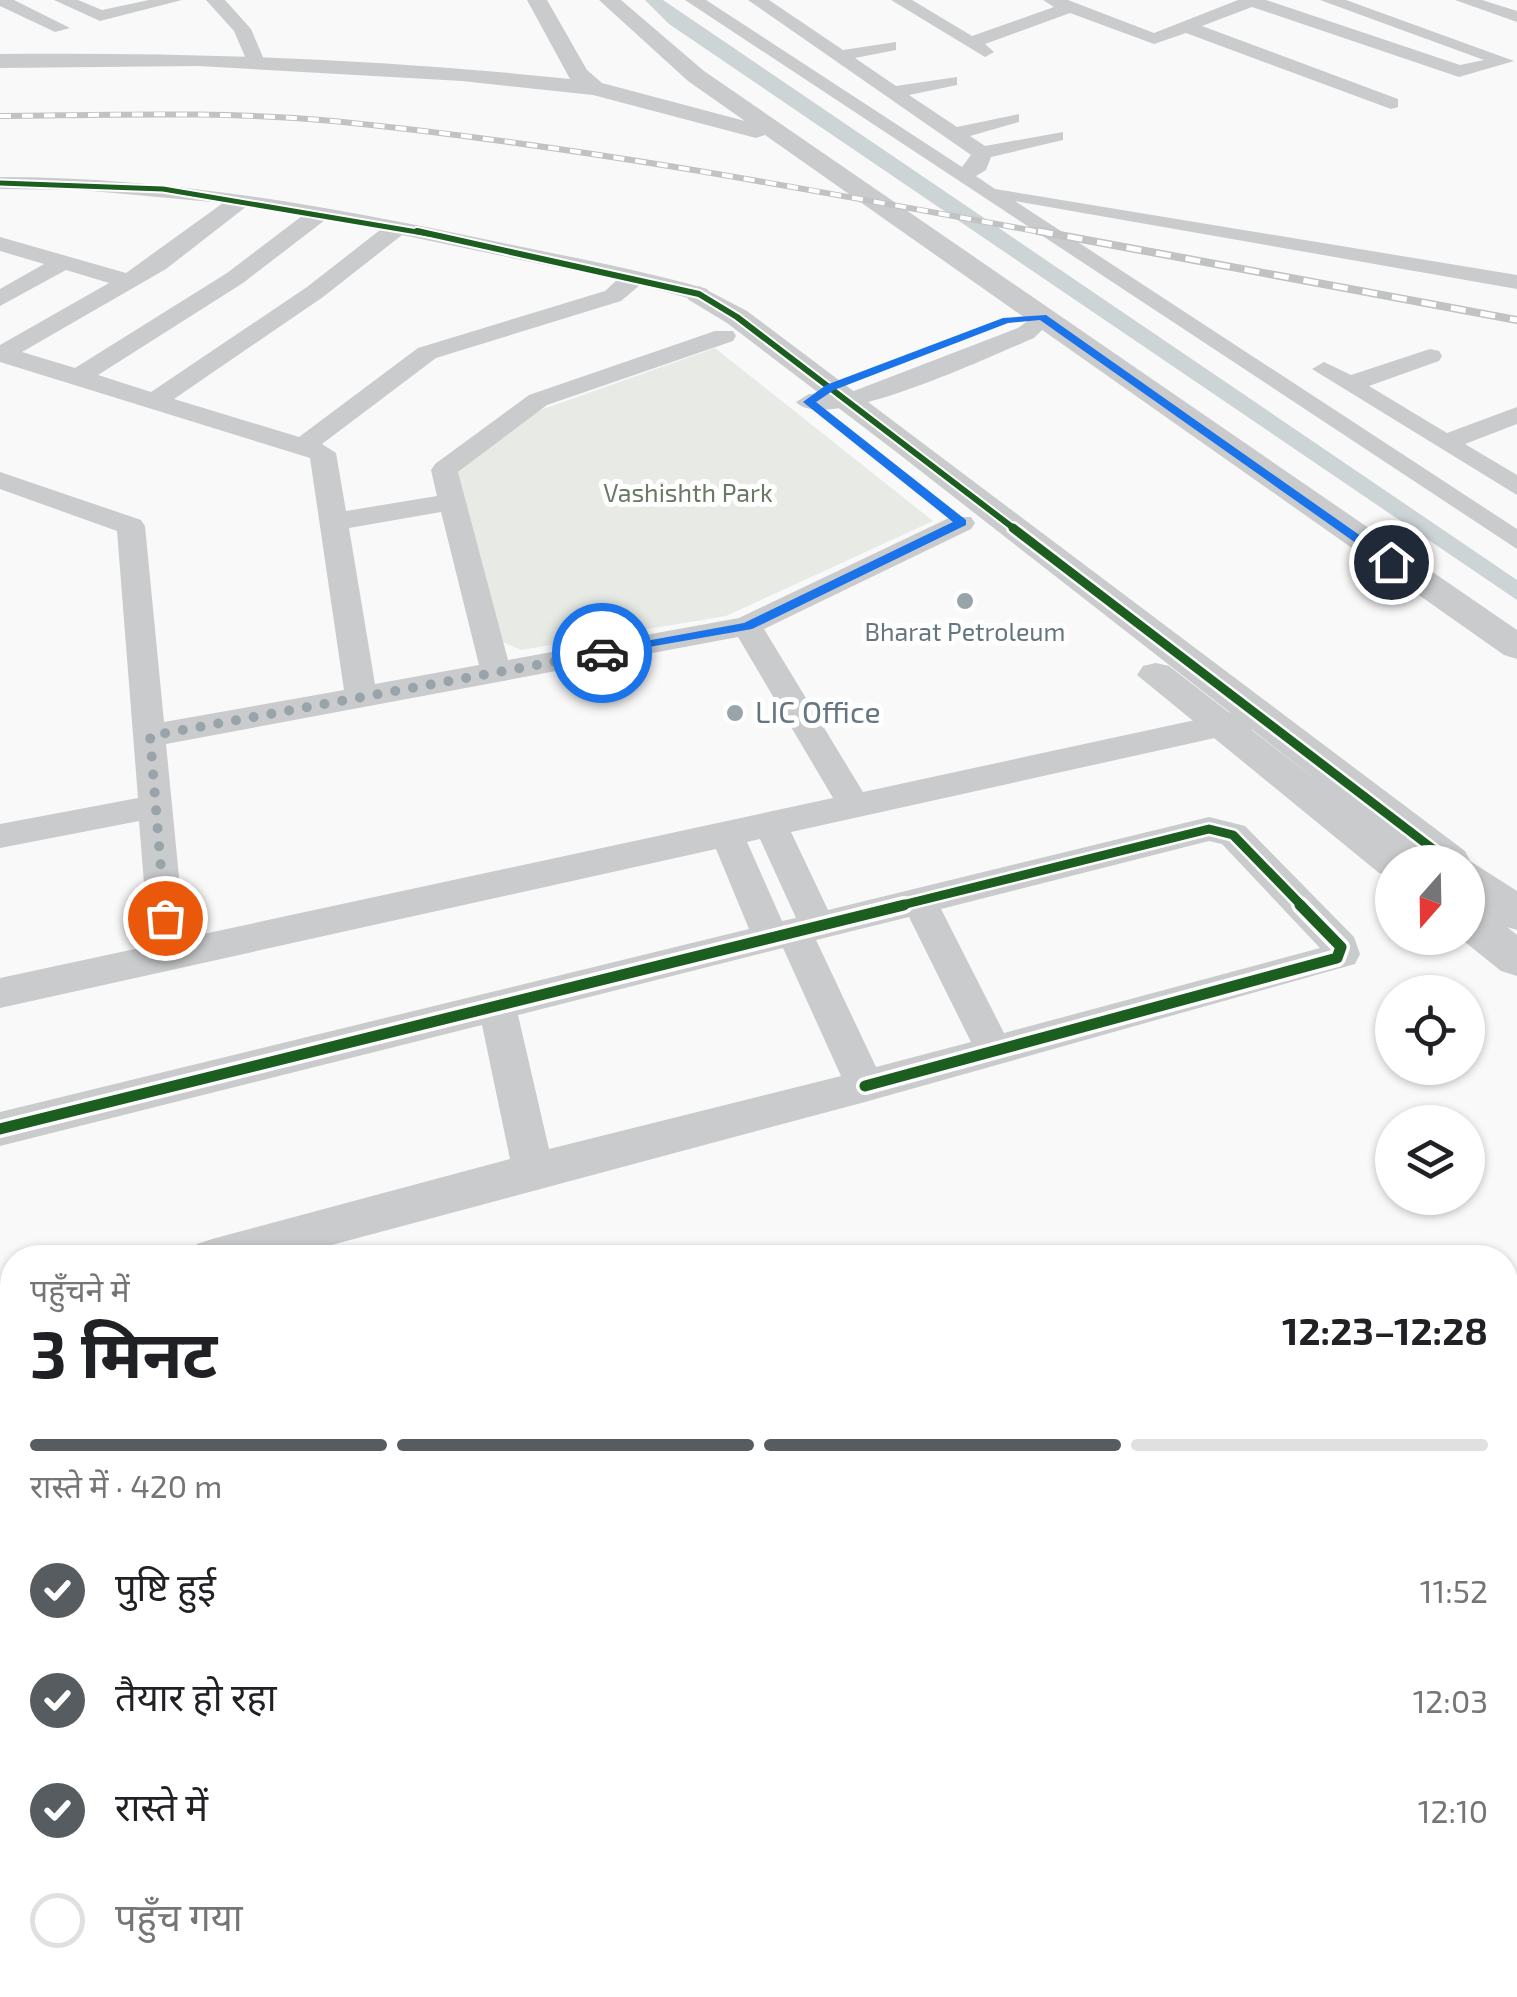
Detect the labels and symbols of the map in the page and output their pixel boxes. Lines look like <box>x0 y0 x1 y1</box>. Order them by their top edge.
park label: Vashishth Park <box>603 477 773 507</box>
pin <box>1349 520 1434 605</box>
marker: Bharat Petroleum <box>954 590 976 612</box>
courier <box>552 603 652 703</box>
place label: Bharat Petroleum <box>864 616 1066 646</box>
place label: LIC Office <box>755 693 881 729</box>
marker: LIC Office <box>724 702 746 724</box>
north arrow <box>1375 845 1485 955</box>
pin <box>123 876 208 961</box>

